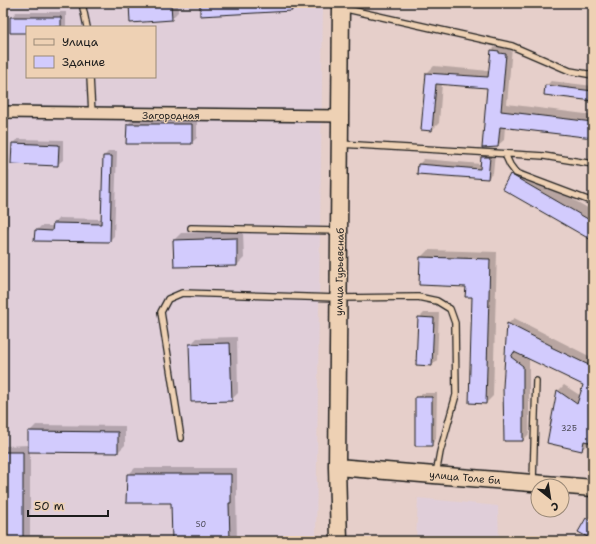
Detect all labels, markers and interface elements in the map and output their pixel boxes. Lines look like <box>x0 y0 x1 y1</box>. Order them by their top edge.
legend <box>26 26 156 78</box>
text: Улица <box>62 34 99 50</box>
text: Здание <box>62 54 106 70</box>
street label: Загородная <box>142 109 200 122</box>
street label: улица Гурьевснаб <box>332 228 347 316</box>
house number: 32Б <box>561 423 577 434</box>
street label: улица Толе би <box>429 468 502 487</box>
north arrow <box>530 478 570 518</box>
scale bar <box>28 492 108 518</box>
text: 50 m <box>34 498 64 514</box>
text: С <box>548 498 561 515</box>
house number: 50 <box>196 519 206 530</box>

